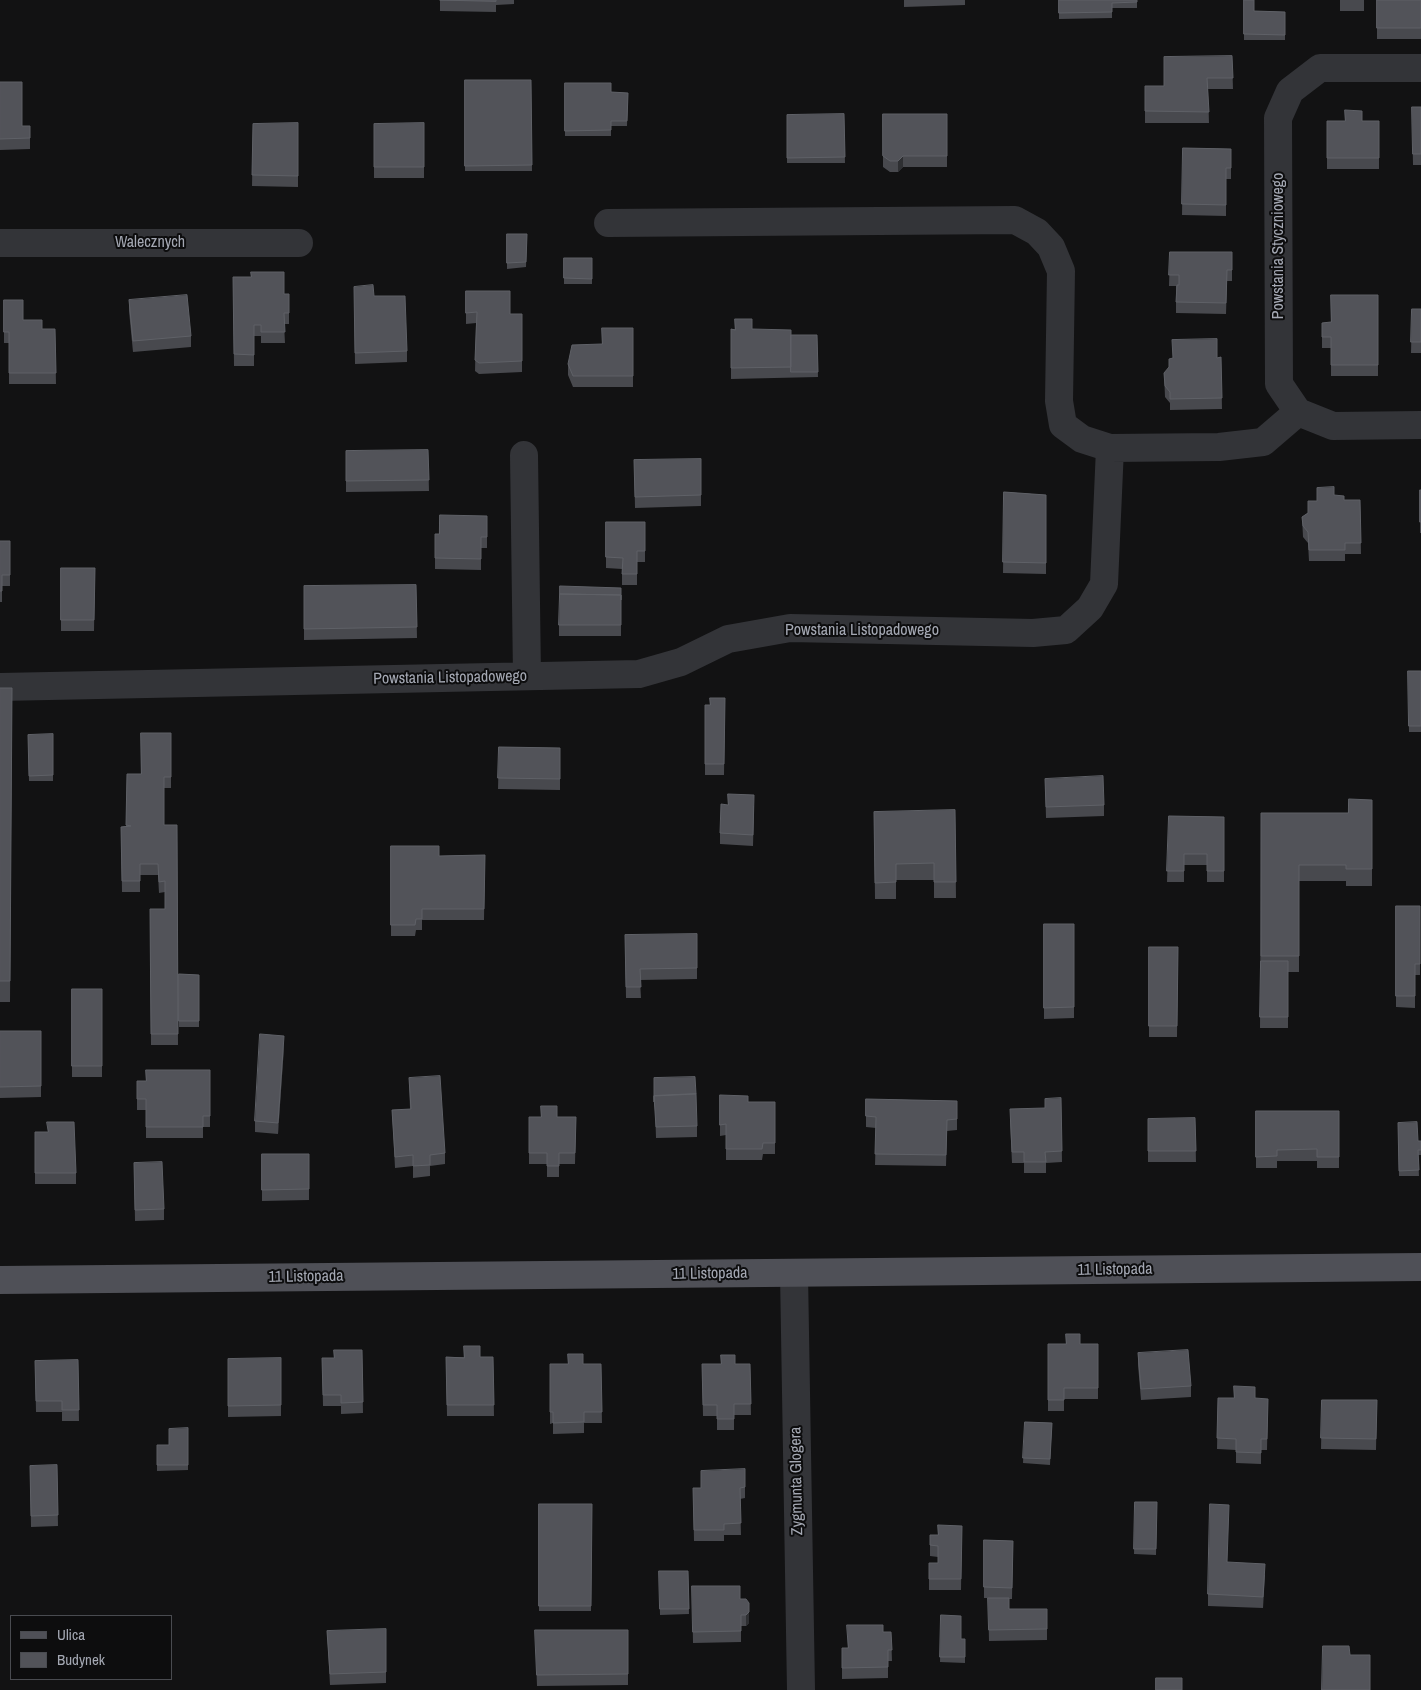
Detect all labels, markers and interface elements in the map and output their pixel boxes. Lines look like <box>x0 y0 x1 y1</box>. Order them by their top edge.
street label: Powstania Styczniowego <box>1269 173 1289 319</box>
street label: Walecznych <box>115 233 185 253</box>
street label: Powstania Listopadowego <box>785 621 939 641</box>
street label: Powstania Listopadowego <box>373 667 527 689</box>
street label: 11 Listopada <box>1077 1260 1153 1280</box>
street label: 11 Listopada <box>672 1264 748 1284</box>
street label: 11 Listopada <box>268 1267 344 1287</box>
street label: Zygmunta Glogera <box>786 1427 808 1535</box>
legend <box>10 1615 172 1680</box>
text: Ulica <box>57 1624 85 1645</box>
text: Budynek <box>57 1649 105 1670</box>

